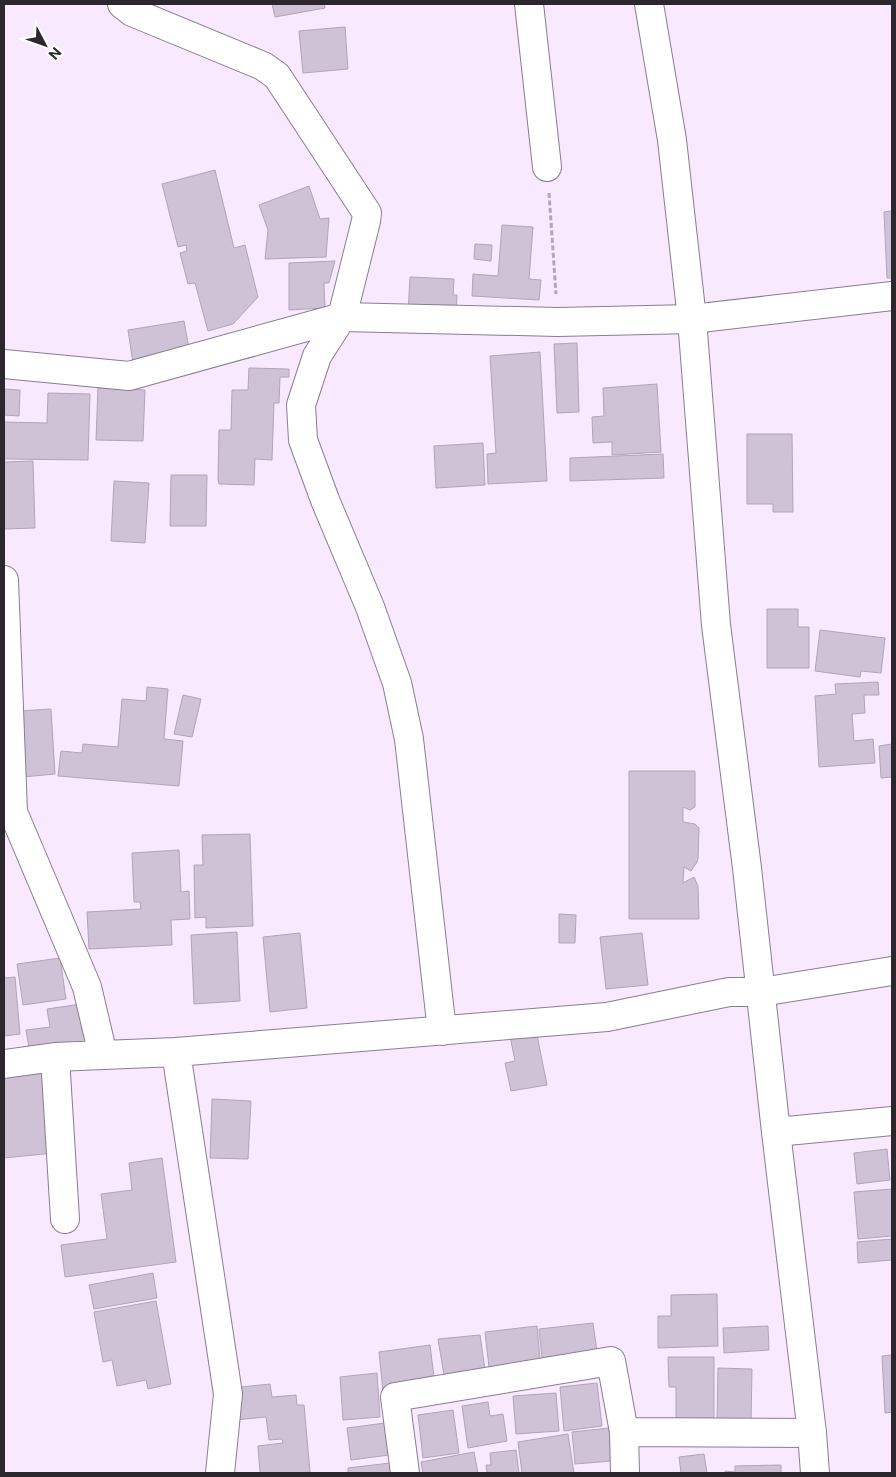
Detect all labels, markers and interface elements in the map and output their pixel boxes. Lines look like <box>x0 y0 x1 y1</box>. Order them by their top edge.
north arrow <box>20 20 70 70</box>
text: N <box>45 44 64 63</box>

